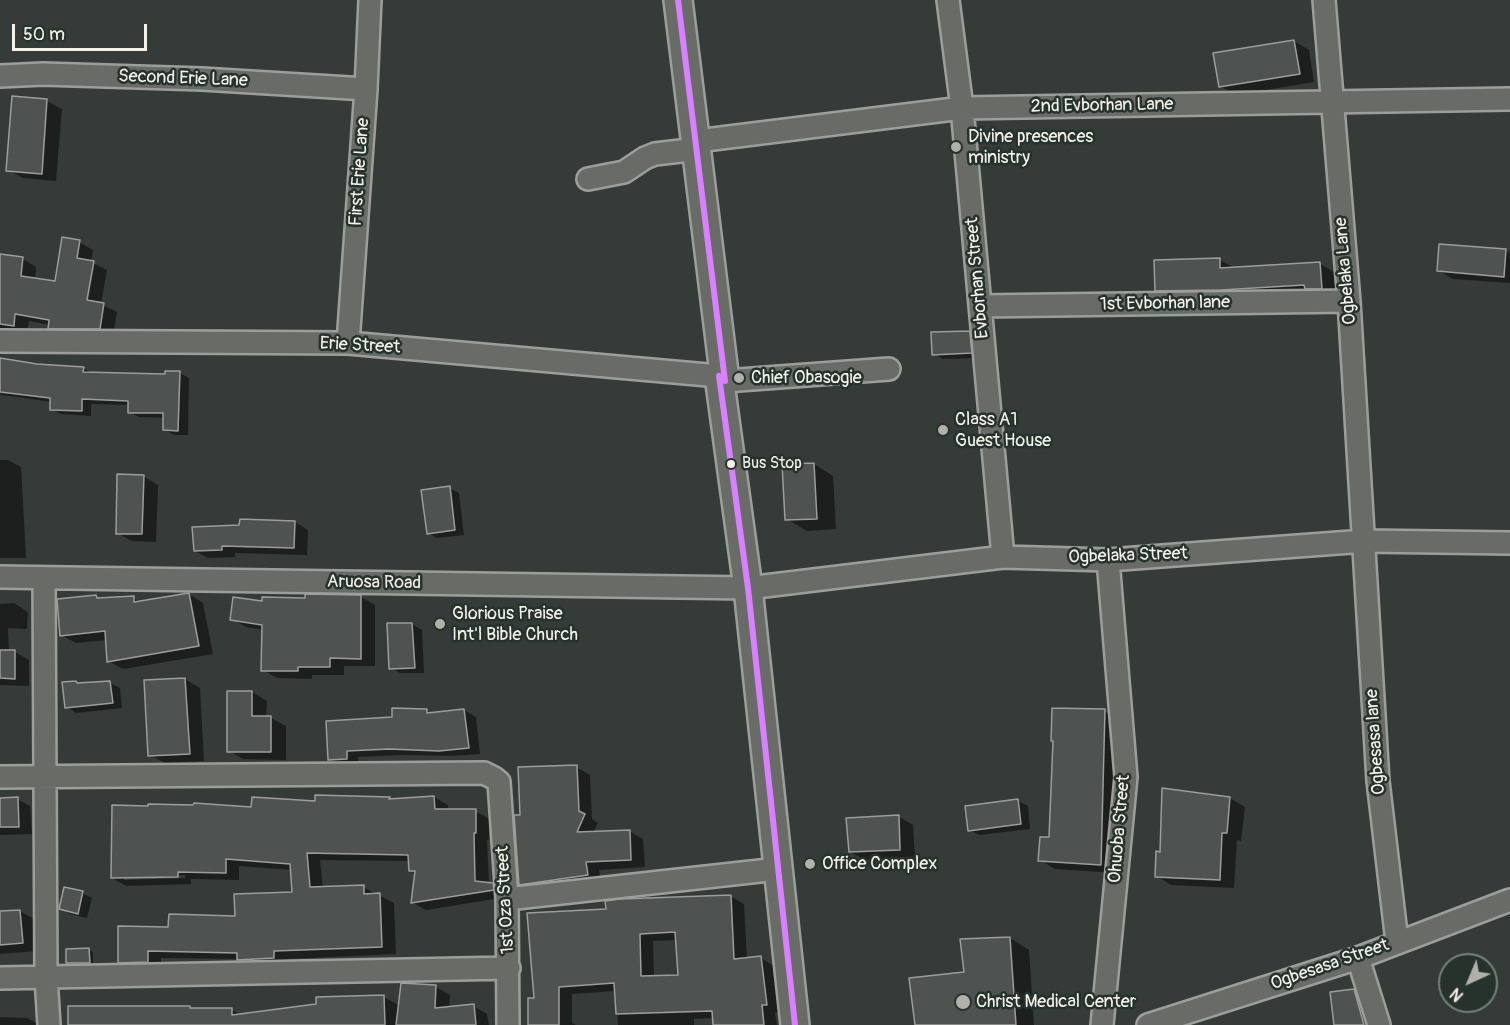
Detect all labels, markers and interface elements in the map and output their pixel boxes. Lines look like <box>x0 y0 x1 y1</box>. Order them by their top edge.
scale bar <box>15 12 150 50</box>
text: 50 m <box>23 23 65 46</box>
street label: Second Erie Lane <box>118 66 248 92</box>
street label: 2nd Evborhan Lane <box>1030 94 1174 118</box>
street label: First Erie Lane <box>345 117 375 227</box>
place label: Divine presences ministry <box>968 126 1093 168</box>
marker: Divine presences ministry <box>949 140 963 154</box>
street label: Ogbelaka Lane <box>1331 216 1361 326</box>
street label: Evborhan Street <box>962 217 994 339</box>
street label: 1st Evborhan lane <box>1100 292 1230 316</box>
street label: Erie Street <box>319 333 401 359</box>
place label: Chief Obasogie <box>751 367 862 389</box>
marker: Chief Obasogie <box>732 371 746 385</box>
place label: Class A1 Guest House <box>955 409 1051 452</box>
marker: Class A1 Guest House <box>936 423 950 437</box>
place label: Bus Stop <box>742 454 802 474</box>
marker: Bus Stop <box>725 458 737 470</box>
street label: Ogbelaka Street <box>1068 543 1188 569</box>
street label: Aruosa Road <box>327 571 421 595</box>
place label: Glorious Praise Int'l Bible Church <box>452 603 578 646</box>
marker: Glorious Praise Int'l Bible Church <box>433 617 447 631</box>
street label: Ogbesasa lane <box>1362 688 1390 796</box>
street label: Ohuoba Street <box>1105 774 1135 884</box>
street label: 1st Oza Street <box>492 845 520 955</box>
place label: Office Complex <box>822 853 937 875</box>
marker: Office Complex <box>803 857 817 871</box>
street label: Ogbesasa Street <box>1268 935 1392 995</box>
north arrow <box>1438 953 1498 1013</box>
text: N <box>1446 984 1468 1005</box>
place label: Christ Medical Center <box>976 991 1136 1013</box>
marker: Christ Medical Center <box>954 993 972 1011</box>

